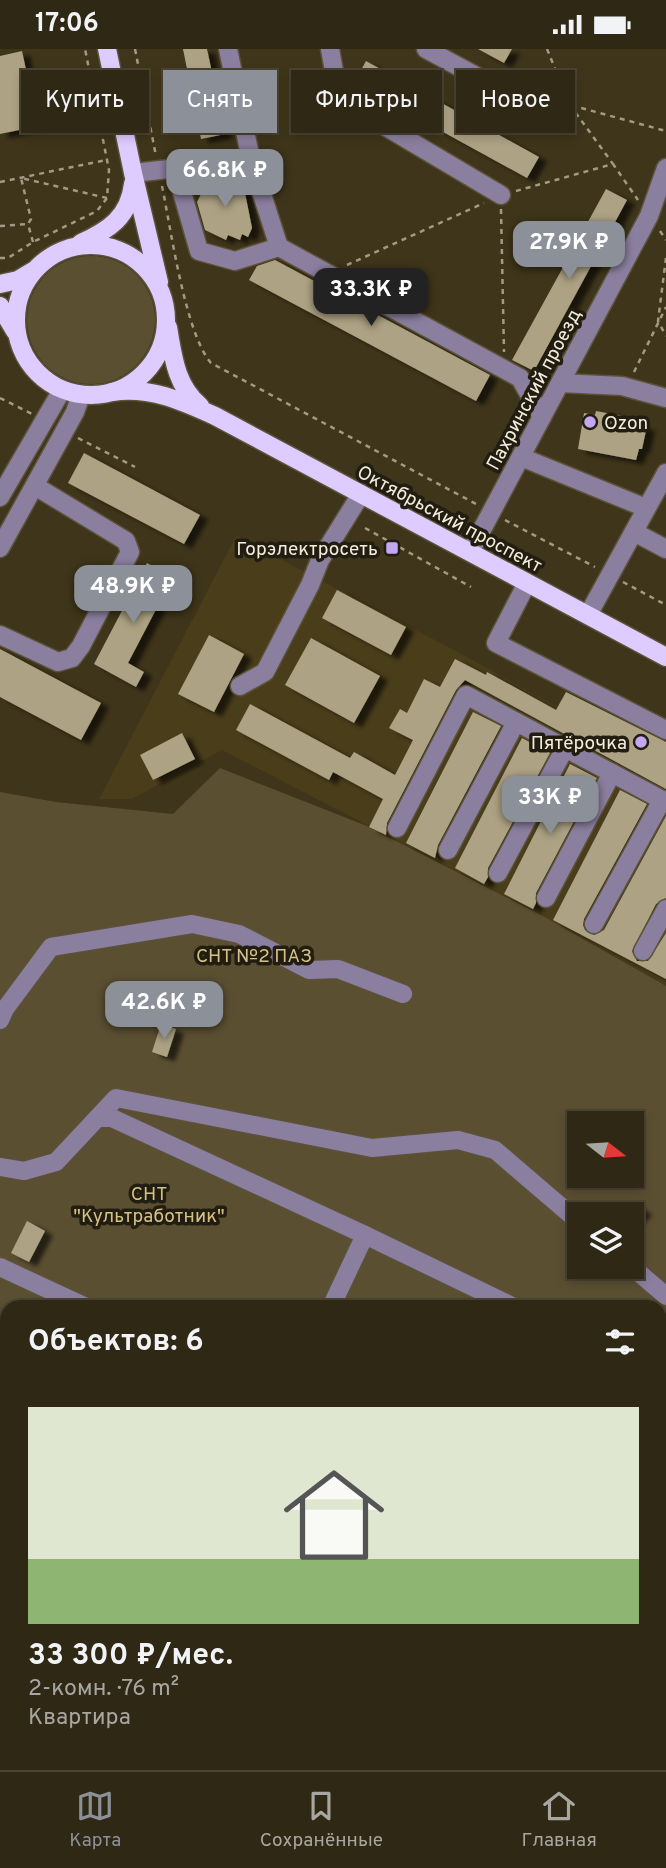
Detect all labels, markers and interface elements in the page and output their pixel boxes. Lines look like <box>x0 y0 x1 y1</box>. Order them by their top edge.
text: 17:06 <box>35 8 99 41</box>
chip: Купить <box>21 70 149 133</box>
chip: Снять <box>163 70 277 133</box>
chip: Фильтры <box>291 70 442 133</box>
chip: Новое <box>456 70 575 133</box>
pin: 66.8K ₽ <box>160 149 290 209</box>
text: 66.8K ₽ <box>182 157 268 186</box>
pin: 27.9K ₽ <box>504 222 634 281</box>
text: 27.9K ₽ <box>529 229 609 258</box>
pin: 33.3K ₽ <box>306 268 436 328</box>
text: 33.3K ₽ <box>329 276 413 305</box>
street label: Пахринский проезд <box>482 305 587 475</box>
place label: Ozon <box>604 412 648 436</box>
marker: Ozon <box>582 414 598 430</box>
street label: Октябрьский проспект <box>352 461 546 579</box>
place label: Горэлектросеть <box>236 538 378 562</box>
marker: Горэлектросеть <box>384 540 400 556</box>
pin: 48.9K ₽ <box>68 565 198 625</box>
text: 48.9K ₽ <box>90 573 176 602</box>
place label: Пятёрочка <box>531 732 627 756</box>
marker: Пятёрочка <box>633 734 649 750</box>
pin: 33K ₽ <box>501 777 599 836</box>
text: 33K ₽ <box>518 784 582 813</box>
park label: СНТ №2 ПАЗ <box>196 945 312 969</box>
pin: 42.6K ₽ <box>99 981 229 1041</box>
text: 42.6K ₽ <box>121 989 207 1018</box>
north arrow <box>567 1111 644 1188</box>
map controls <box>567 1111 644 1279</box>
park label: СНТ "Культработник" <box>73 1183 225 1229</box>
button: layers <box>567 1202 644 1279</box>
icon: filters <box>601 1323 639 1361</box>
text: Объектов: 6 <box>28 1324 204 1361</box>
icon: home <box>271 1452 397 1578</box>
text: 33 300 ₽/мес. <box>28 1638 233 1675</box>
text: 2-комн. · 76 m² <box>28 1675 179 1704</box>
text: Квартира <box>28 1704 131 1733</box>
tab: Карта <box>69 1787 121 1853</box>
tab: Сохранённые <box>260 1787 383 1853</box>
tab: Главная <box>521 1787 597 1853</box>

